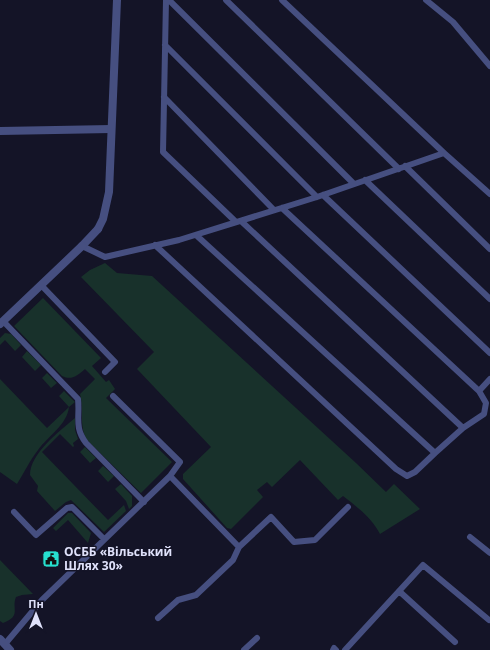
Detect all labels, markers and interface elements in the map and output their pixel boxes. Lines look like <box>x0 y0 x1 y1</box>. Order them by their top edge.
place label: ОСББ «Вільський Шлях 30» <box>64 543 172 574</box>
public building icon: ОСББ «Вільський Шлях 30» <box>41 549 61 569</box>
north arrow <box>16 594 56 634</box>
text: Пн <box>28 596 44 611</box>

